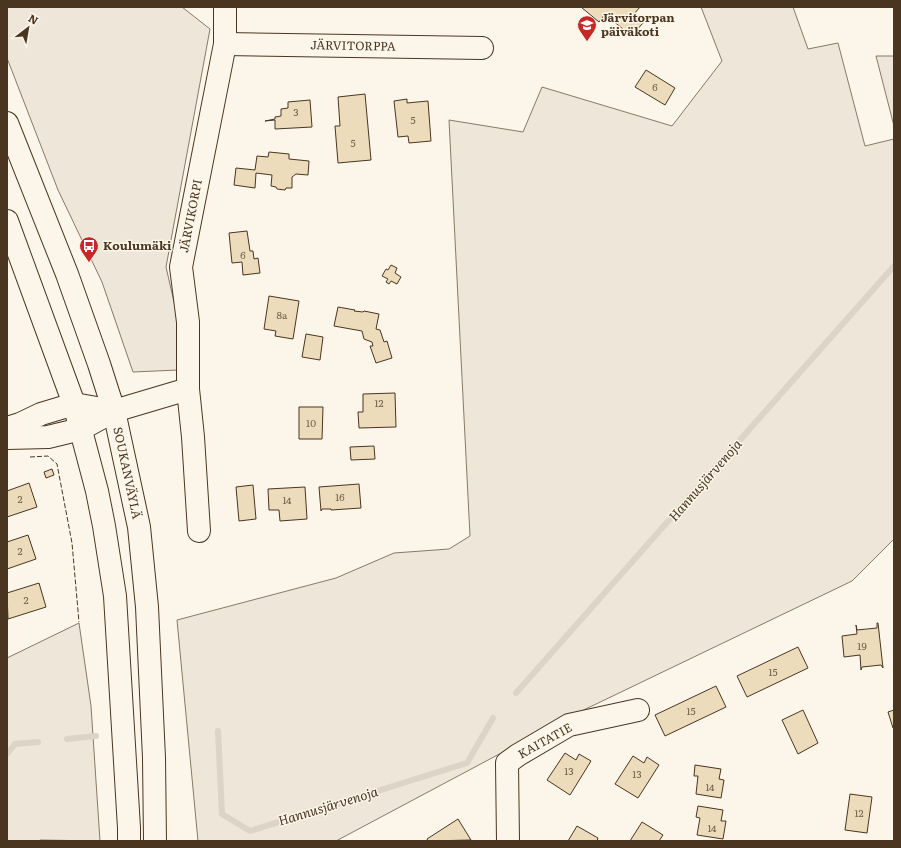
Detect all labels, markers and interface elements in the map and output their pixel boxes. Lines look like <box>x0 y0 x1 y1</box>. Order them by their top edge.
north arrow <box>8 8 48 48</box>
place label: Järvitorpan päiväkoti <box>601 8 675 40</box>
text: N <box>26 9 42 28</box>
school or university icon: Järvitorpan päiväkoti <box>576 14 598 42</box>
street label: JÄRVITORPPA <box>310 35 396 55</box>
house number: 6 <box>652 79 658 94</box>
house number: 3 <box>293 104 299 119</box>
house number: 5 <box>410 112 416 127</box>
house number: 5 <box>350 135 356 150</box>
street label: JÄRVIKORPI <box>174 177 206 254</box>
bus stop icon: Koulumäki <box>78 235 100 263</box>
place label: Koulumäki <box>103 236 172 254</box>
house number: 6 <box>240 247 246 262</box>
house number: 8a <box>277 307 288 322</box>
house number: 12 <box>374 395 384 410</box>
house number: 10 <box>306 415 316 430</box>
street label: SOUKANVÄYLÄ <box>109 425 147 521</box>
water label: Hannusjärvenoja <box>664 434 746 525</box>
house number: 16 <box>335 489 345 504</box>
house number: 2 <box>17 491 23 506</box>
house number: 14 <box>282 492 292 507</box>
house number: 2 <box>17 543 23 558</box>
house number: 2 <box>23 592 29 607</box>
house number: 19 <box>857 638 867 653</box>
house number: 15 <box>768 664 778 679</box>
house number: 15 <box>686 703 696 718</box>
street label: KAITATIE <box>514 718 575 762</box>
house number: 13 <box>564 763 574 778</box>
house number: 13 <box>632 766 642 781</box>
house number: 14 <box>705 779 715 794</box>
water label: Hannusjärvenoja <box>276 781 381 830</box>
house number: 12 <box>854 805 864 820</box>
house number: 14 <box>707 820 717 835</box>

